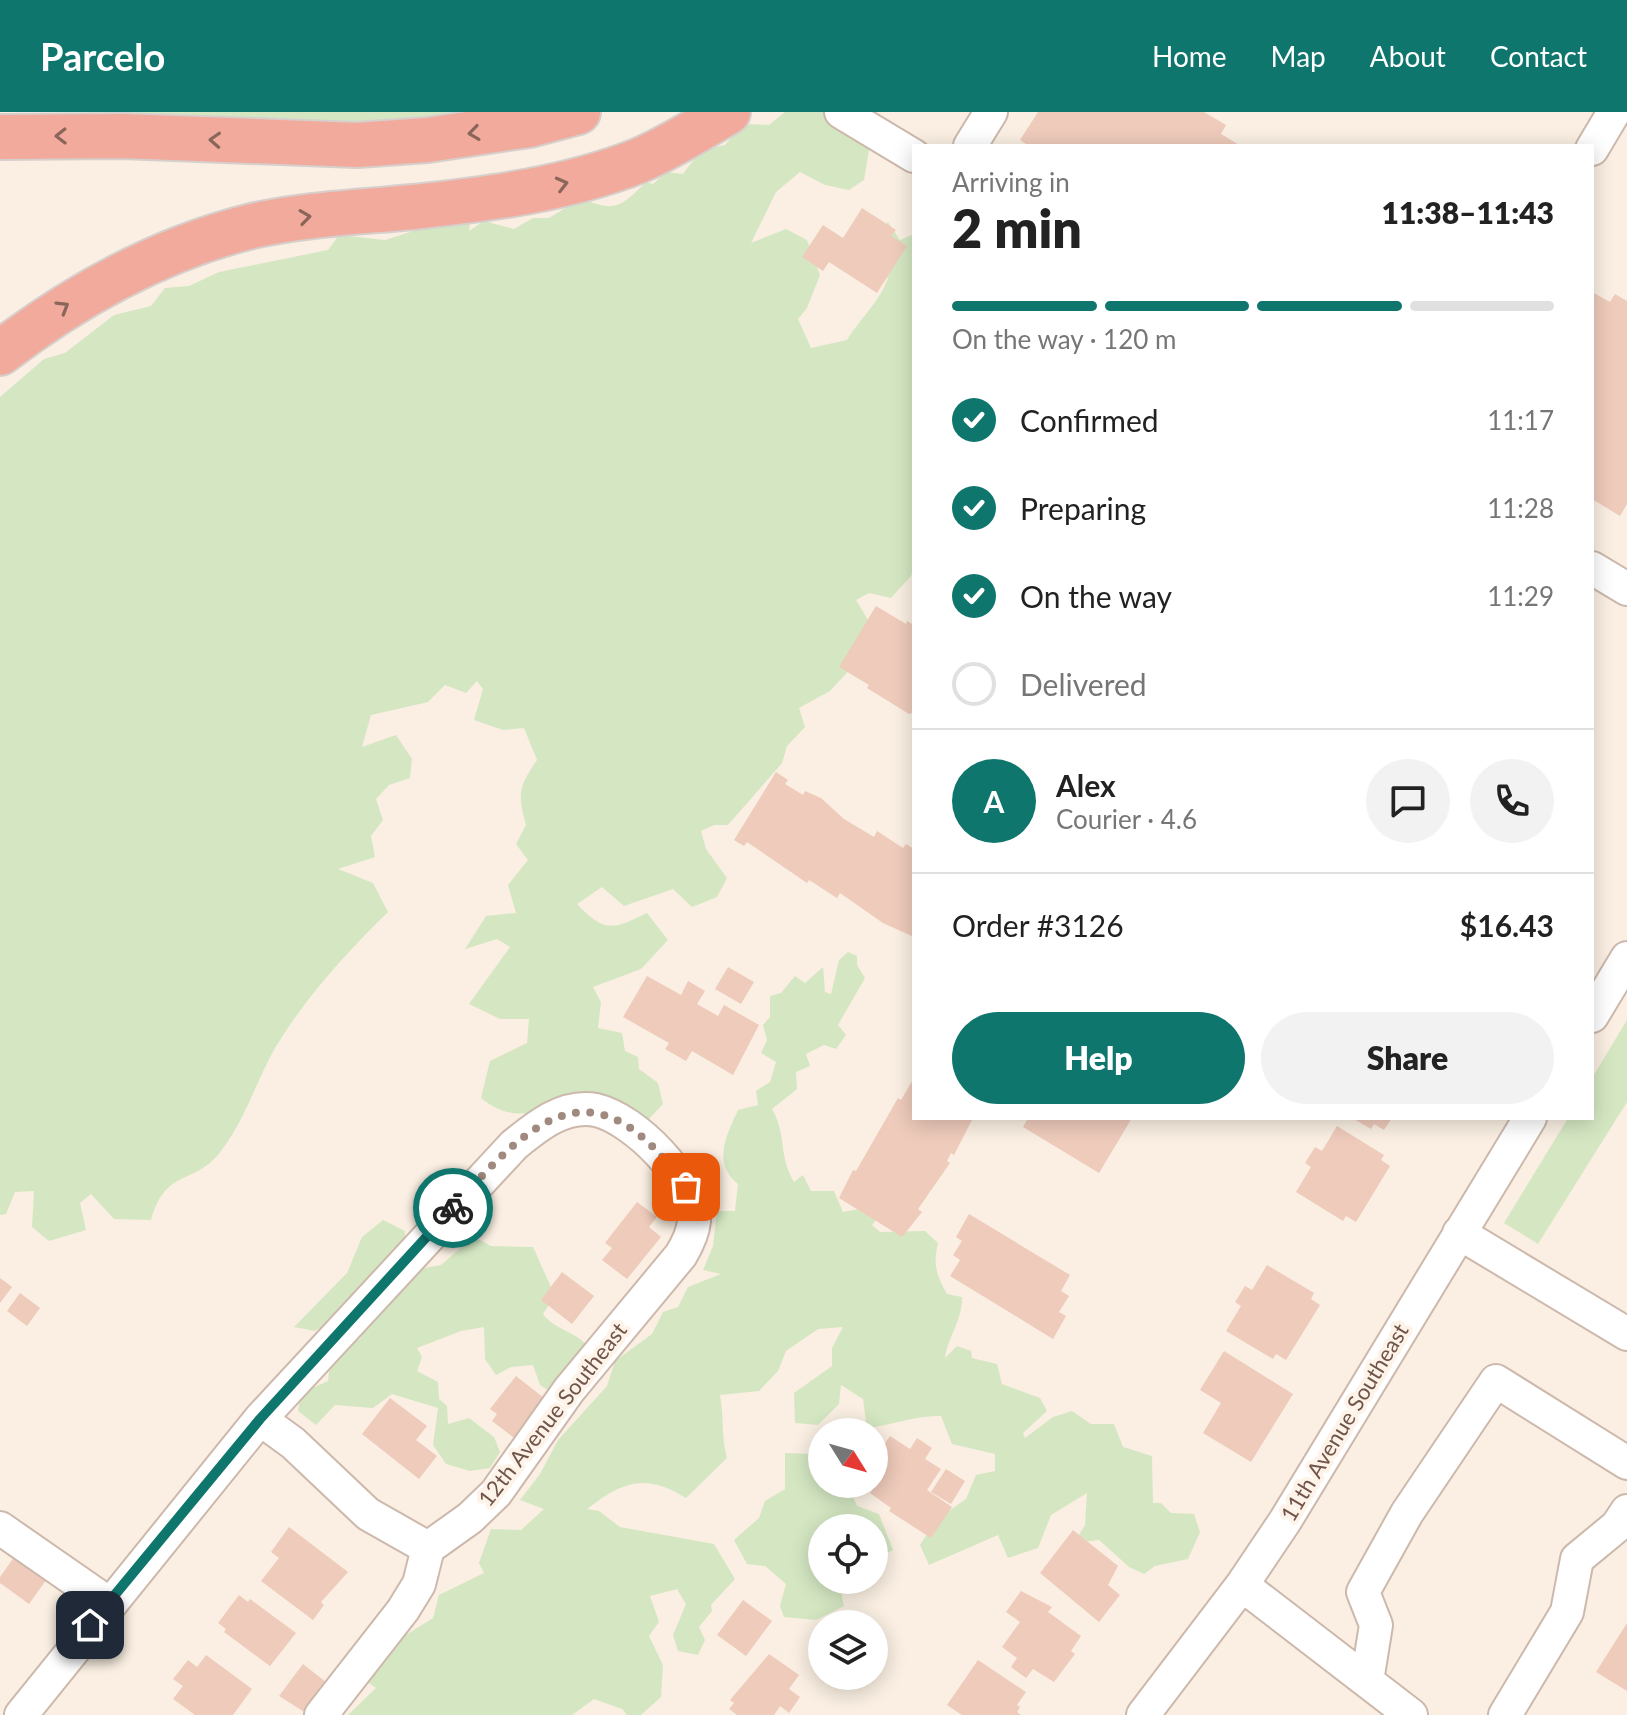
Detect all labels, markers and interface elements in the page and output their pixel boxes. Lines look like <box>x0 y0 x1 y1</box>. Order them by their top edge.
text: Parcelo <box>40 33 165 79</box>
text: Home <box>1152 39 1227 73</box>
text: Map <box>1271 39 1326 73</box>
text: About <box>1370 39 1446 73</box>
text: Contact <box>1490 39 1587 73</box>
one-way arrow <box>468 124 481 141</box>
one-way arrow <box>54 128 67 145</box>
one-way arrow <box>208 132 221 149</box>
text: Arriving in <box>952 166 1070 198</box>
one-way arrow <box>555 176 569 193</box>
text: 11:38–11:43 <box>1381 194 1554 230</box>
text: 2 min <box>952 197 1082 259</box>
one-way arrow <box>298 209 311 226</box>
one-way arrow <box>54 302 69 317</box>
text: On the way · 120 m <box>952 323 1176 355</box>
icon: check <box>952 398 996 442</box>
text: Confirmed <box>1020 402 1159 438</box>
text: 11:17 <box>1487 404 1554 436</box>
icon: check <box>952 486 996 530</box>
text: Preparing <box>1020 490 1146 526</box>
text: 11:28 <box>1487 492 1554 524</box>
icon: check <box>952 574 996 618</box>
text: On the way <box>1020 578 1172 614</box>
text: 11:29 <box>1487 580 1554 612</box>
text: Delivered <box>1020 666 1147 702</box>
button: chat <box>1366 759 1450 843</box>
button: phone <box>1470 759 1554 843</box>
text: Alex <box>1056 767 1116 803</box>
text: A <box>984 783 1004 819</box>
text: Courier · 4.6 <box>1056 803 1197 835</box>
text: Order #3126 <box>952 907 1124 943</box>
text: $16.43 <box>1460 907 1554 943</box>
button: Help <box>952 1012 1245 1104</box>
button: Share <box>1261 1012 1554 1104</box>
pin <box>652 1153 720 1221</box>
icon: bag <box>664 1165 708 1209</box>
courier <box>413 1168 493 1248</box>
icon: bike <box>431 1186 475 1230</box>
street label: 12th Avenue Southeast <box>472 1317 632 1511</box>
street label: 11th Avenue Southeast <box>1274 1318 1414 1526</box>
north arrow <box>808 1418 888 1498</box>
map controls <box>808 1418 888 1690</box>
button: locate <box>808 1514 888 1594</box>
pin <box>56 1591 124 1659</box>
icon: home <box>68 1603 112 1647</box>
button: layers <box>808 1610 888 1690</box>

